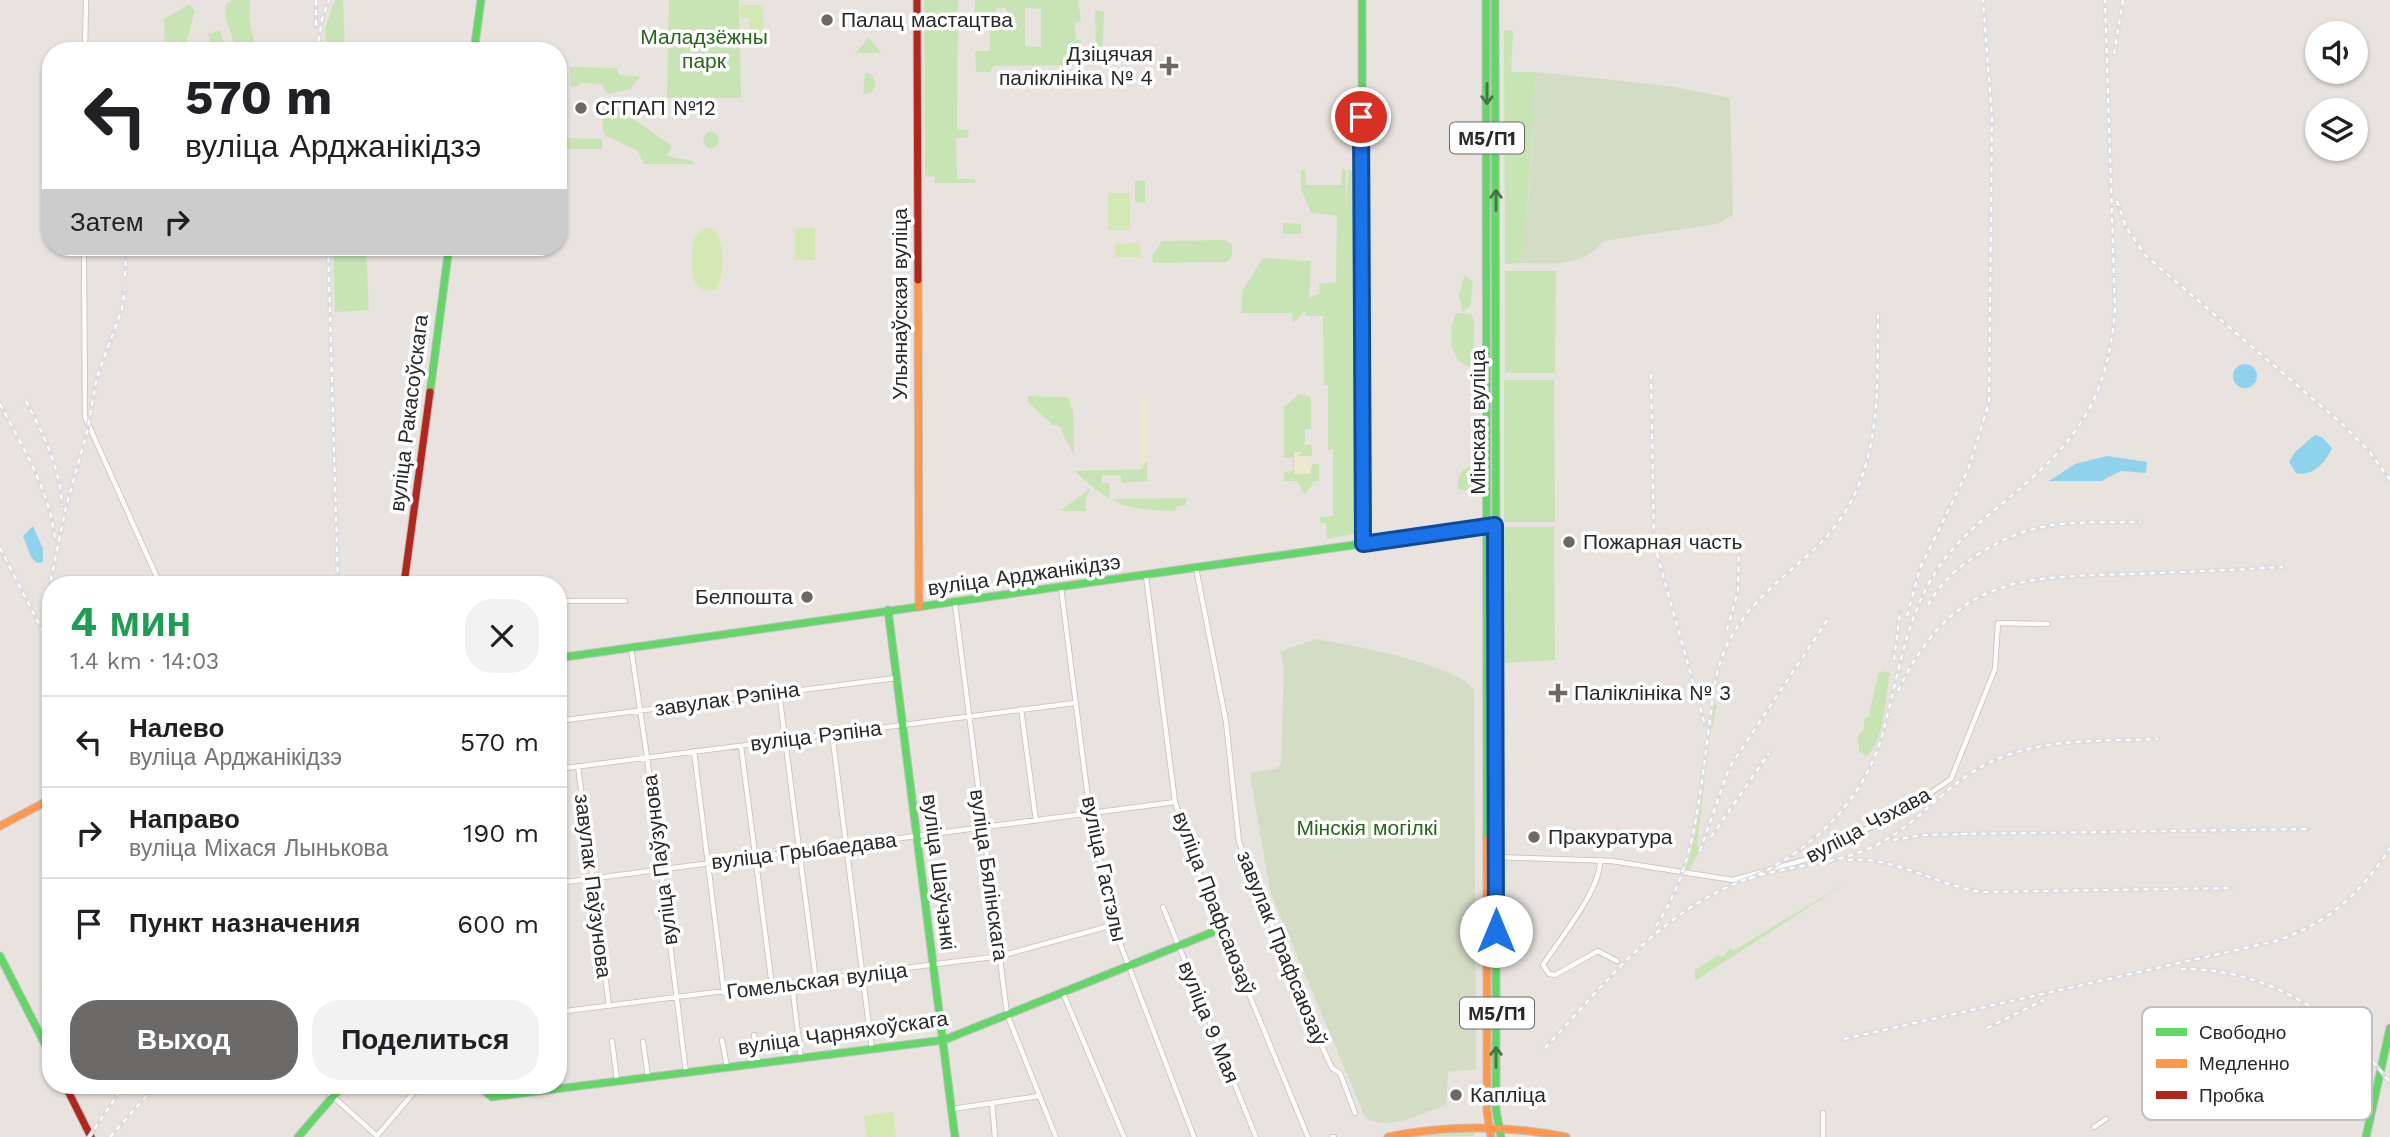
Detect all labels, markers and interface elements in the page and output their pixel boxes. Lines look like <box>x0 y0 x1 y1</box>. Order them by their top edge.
place label: Палац мастацтва <box>841 7 1013 32</box>
marker: Палац мастацтва <box>819 12 835 28</box>
map controls <box>2305 21 2368 161</box>
button: sound <box>2305 21 2368 84</box>
park label: Маладзёжны парк <box>640 24 768 73</box>
place label: Дзіцячая паліклініка № 4 <box>999 41 1153 90</box>
marker: Дзіцячая паліклініка № 4 <box>1159 56 1179 76</box>
text: 570 m <box>185 68 332 126</box>
icon: left <box>70 70 161 161</box>
one-way arrow <box>1480 83 1494 106</box>
pin <box>1331 87 1391 147</box>
place label: СГПАП №12 <box>595 95 716 120</box>
icon: arrive <box>1342 98 1380 136</box>
button: layers <box>2305 98 2368 161</box>
marker: СГПАП №12 <box>573 100 589 116</box>
road number: М5/П1 <box>1450 122 1524 154</box>
text: вуліца Арджанікідзэ <box>185 127 481 165</box>
one-way arrow <box>1489 189 1503 212</box>
icon: right <box>158 203 196 241</box>
text: Затем <box>70 207 144 237</box>
street label: Ульянаўская вуліца <box>887 208 912 400</box>
street label: вуліца Ракасоўскага <box>384 313 433 513</box>
street label: Мінская вуліца <box>1465 349 1490 495</box>
place label: Пожарная часть <box>1583 529 1742 554</box>
marker: Пожарная часть <box>1561 534 1577 550</box>
street label: вуліца Арджанікідзэ <box>926 549 1122 600</box>
place label: Белпошта <box>695 584 793 609</box>
marker: Белпошта <box>799 589 815 605</box>
text: 4 мин <box>70 597 191 646</box>
button: close <box>465 599 539 673</box>
text: 1.4 km · 14:03 <box>70 648 219 675</box>
street label: завулак Рэпіна <box>653 676 801 721</box>
place label: Паліклініка № 3 <box>1574 680 1731 705</box>
marker: Паліклініка № 3 <box>1548 683 1568 703</box>
text: Налево <box>129 713 224 743</box>
street label: вуліца Рэпіна <box>749 715 883 756</box>
icon: left <box>70 723 108 761</box>
text: 570 m <box>460 727 539 757</box>
text: вуліца Арджанікідзэ <box>129 744 342 771</box>
street label: вуліца Паўзунова <box>637 773 682 947</box>
street label: вуліца Чэхава <box>1801 781 1935 868</box>
street label: вуліца Бялінскага <box>965 788 1014 963</box>
street label: завулак Паўзунова <box>570 792 617 980</box>
street label: вуліца Шаўчэнкі <box>918 792 961 951</box>
street label: вуліца Гастэлы <box>1077 794 1132 944</box>
text: Направо <box>129 804 240 834</box>
street label: вуліца Прафсаюзаў <box>1168 808 1261 998</box>
icon: right <box>70 814 108 852</box>
park label: Мінскія могілкі <box>1296 815 1438 840</box>
text: 190 m <box>463 818 539 848</box>
place label: Пракуратура <box>1548 824 1673 849</box>
street label: вуліца Грыбаедава <box>710 827 898 874</box>
marker: Пракуратура <box>1526 829 1542 845</box>
text: вуліца Міхася Лынькова <box>129 835 388 862</box>
street label: завулак Прафсаюзаў <box>1232 847 1333 1049</box>
position arrow <box>1459 894 1533 968</box>
icon: arrive <box>70 905 108 943</box>
text: Пункт назначения <box>129 908 360 938</box>
text: 600 m <box>457 909 539 939</box>
street label: Гомельская вуліца <box>725 957 909 1004</box>
street label: вуліца 9 Мая <box>1174 957 1245 1086</box>
road number: М5/П1 <box>1460 998 1534 1028</box>
button: Выход <box>70 1000 298 1080</box>
button: Поделиться <box>312 1000 539 1080</box>
street label: вуліца Чарняхоўскага <box>736 1005 950 1060</box>
legend <box>2142 1007 2372 1120</box>
text: Свободно <box>2199 1021 2286 1044</box>
one-way arrow <box>1489 1046 1503 1069</box>
text: Медленно <box>2199 1052 2289 1075</box>
place label: Капліца <box>1470 1082 1546 1107</box>
text: Пробка <box>2199 1084 2264 1107</box>
marker: Капліца <box>1448 1087 1464 1103</box>

